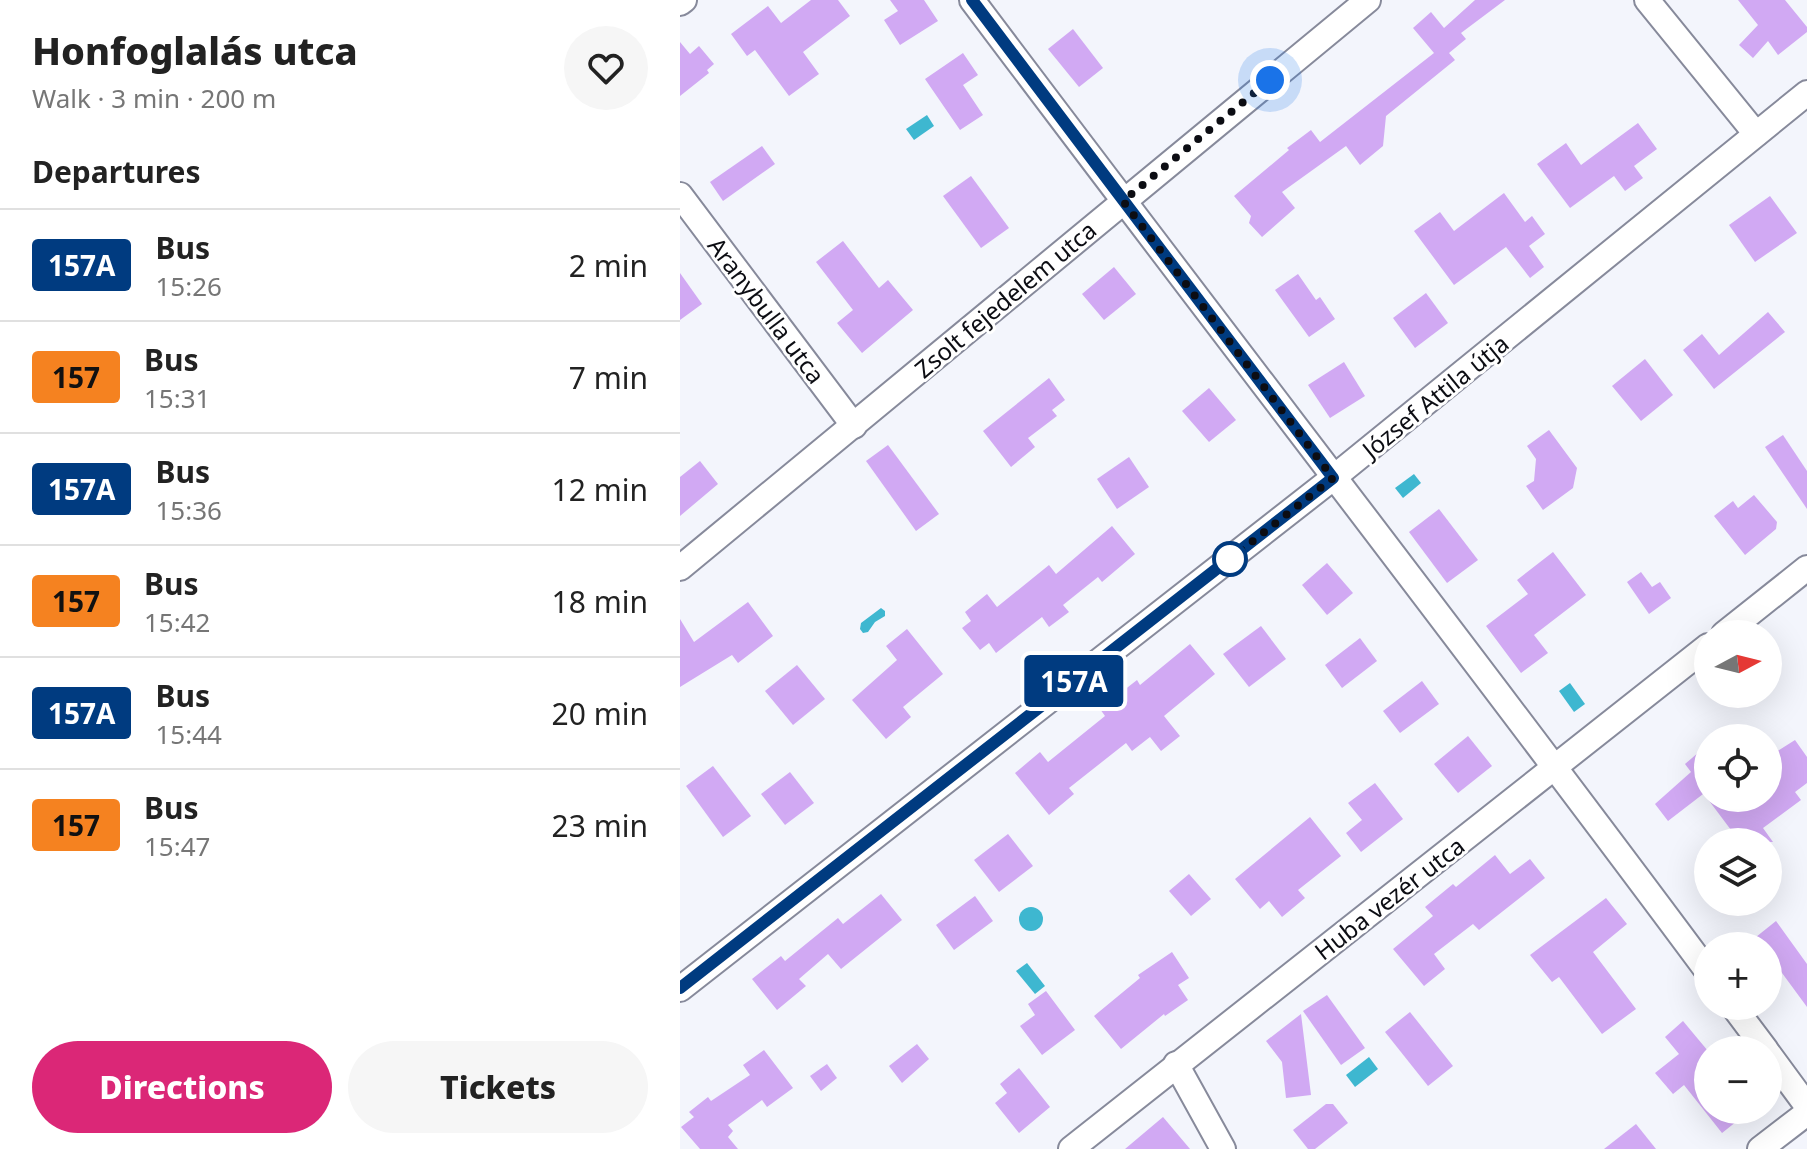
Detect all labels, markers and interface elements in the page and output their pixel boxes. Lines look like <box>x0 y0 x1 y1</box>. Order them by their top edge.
text: Honfoglalás utca <box>32 24 358 76</box>
button: heart <box>564 26 648 110</box>
your location <box>1250 60 1290 100</box>
text: Walk · 3 min · 200 m <box>32 80 276 116</box>
text: Departures <box>32 151 201 192</box>
street label: Zsolt fejedelem utca <box>907 213 1103 385</box>
text: Bus <box>155 227 210 268</box>
street label: Aranybulla utca <box>701 230 833 390</box>
text: 2 min <box>569 245 648 286</box>
text: 157A <box>48 246 115 284</box>
text: 15:26 <box>155 268 222 304</box>
street label: József Attila útja <box>1353 327 1515 467</box>
text: Bus <box>144 339 199 380</box>
text: 7 min <box>569 357 648 398</box>
text: 157 <box>52 358 100 396</box>
text: 15:31 <box>144 380 210 416</box>
text: Bus <box>155 451 210 492</box>
text: 12 min <box>552 469 648 510</box>
text: 157A <box>48 470 115 508</box>
text: 15:36 <box>155 492 222 528</box>
unlabelled marker <box>1213 542 1247 576</box>
text: Bus <box>144 563 199 604</box>
text: 18 min <box>552 581 648 622</box>
text: 157 <box>52 582 100 620</box>
text: 15:42 <box>144 604 210 640</box>
north arrow <box>1694 620 1782 708</box>
map controls <box>1694 620 1782 1124</box>
line badge: 157A <box>1018 655 1130 707</box>
text: 157A <box>1040 662 1108 700</box>
text: Bus <box>155 675 210 716</box>
text: 20 min <box>552 693 648 734</box>
text: 157A <box>48 694 115 732</box>
text: 15:44 <box>155 716 222 752</box>
button: locate <box>1694 724 1782 812</box>
text: Bus <box>144 787 199 828</box>
text: 23 min <box>552 805 648 846</box>
text: 157 <box>52 806 100 844</box>
text: 15:47 <box>144 828 210 864</box>
button: layers <box>1694 828 1782 916</box>
street label: Huba vezér utca <box>1307 829 1471 967</box>
button: + <box>1694 932 1782 1020</box>
button: − <box>1694 1036 1782 1124</box>
button: Directions <box>32 1041 332 1133</box>
button: Tickets <box>348 1041 648 1133</box>

